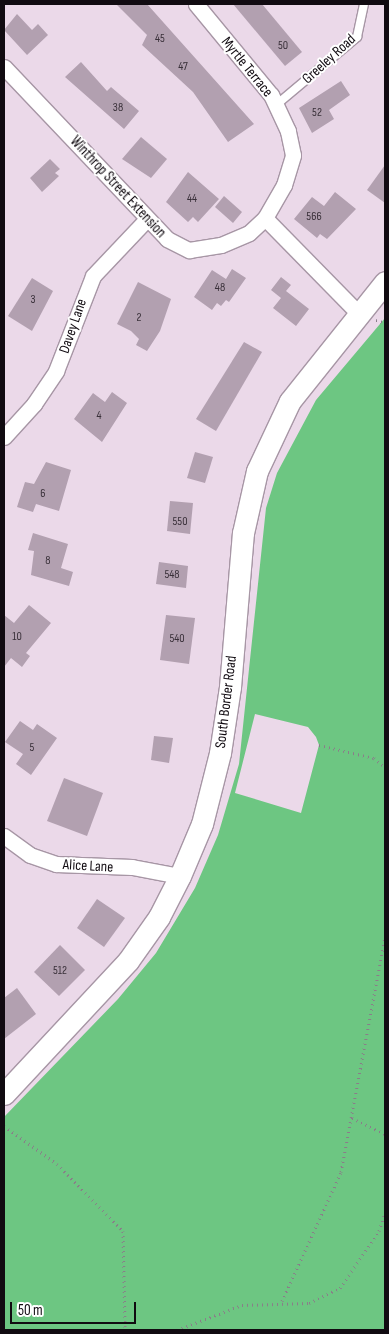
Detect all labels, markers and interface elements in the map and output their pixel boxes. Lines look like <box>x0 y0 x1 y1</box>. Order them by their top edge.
street label: Greeley Road <box>299 30 359 88</box>
house number: 45 <box>155 32 165 46</box>
street label: Myrtle Terrace <box>217 33 277 101</box>
house number: 50 <box>278 39 288 53</box>
house number: 47 <box>178 60 188 74</box>
house number: 38 <box>113 101 123 115</box>
house number: 52 <box>312 106 322 120</box>
street label: Winthrop Street Extension <box>66 132 170 242</box>
house number: 44 <box>187 192 197 206</box>
house number: 566 <box>306 210 322 224</box>
house number: 48 <box>215 281 225 295</box>
house number: 3 <box>30 293 36 307</box>
street label: Davey Lane <box>55 296 91 356</box>
house number: 2 <box>137 311 141 325</box>
house number: 4 <box>96 409 102 423</box>
house number: 6 <box>40 487 46 501</box>
house number: 550 <box>173 515 187 529</box>
house number: 8 <box>45 554 51 568</box>
house number: 548 <box>164 568 180 582</box>
house number: 10 <box>12 630 22 644</box>
house number: 540 <box>169 632 185 646</box>
street label: South Border Road <box>211 655 241 749</box>
house number: 5 <box>30 741 34 755</box>
street label: Alice Lane <box>62 856 114 876</box>
house number: 512 <box>53 964 67 978</box>
scale bar <box>12 1292 139 1324</box>
text: 50 m <box>18 1301 43 1320</box>

